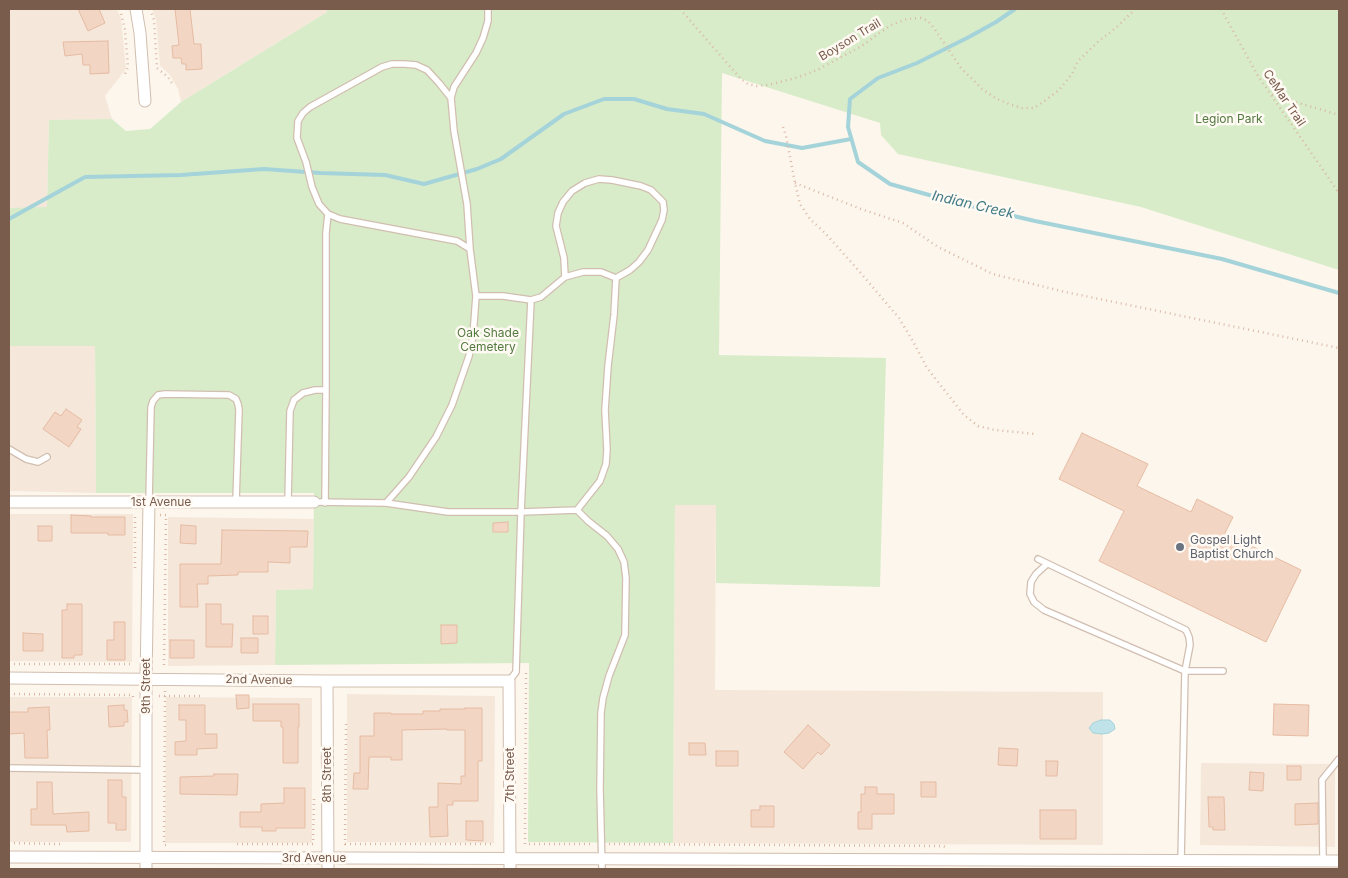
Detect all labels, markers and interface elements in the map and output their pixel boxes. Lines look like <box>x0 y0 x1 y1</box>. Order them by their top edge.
street label: Boyson Trail <box>816 16 884 64</box>
street label: CeMar Trail <box>1260 67 1308 129</box>
park label: Legion Park <box>1195 112 1263 126</box>
water label: Indian Creek <box>930 187 1016 223</box>
park label: Oak Shade Cemetery <box>457 326 519 354</box>
street label: 1st Avenue <box>131 495 191 509</box>
place label: Gospel Light Baptist Church <box>1190 533 1274 561</box>
marker: Gospel Light Baptist Church <box>1174 541 1186 553</box>
street label: 9th Street <box>139 658 153 714</box>
street label: 2nd Avenue <box>225 672 293 688</box>
street label: 8th Street <box>320 747 334 803</box>
street label: 7th Street <box>503 747 517 803</box>
street label: 3rd Avenue <box>282 851 346 865</box>

